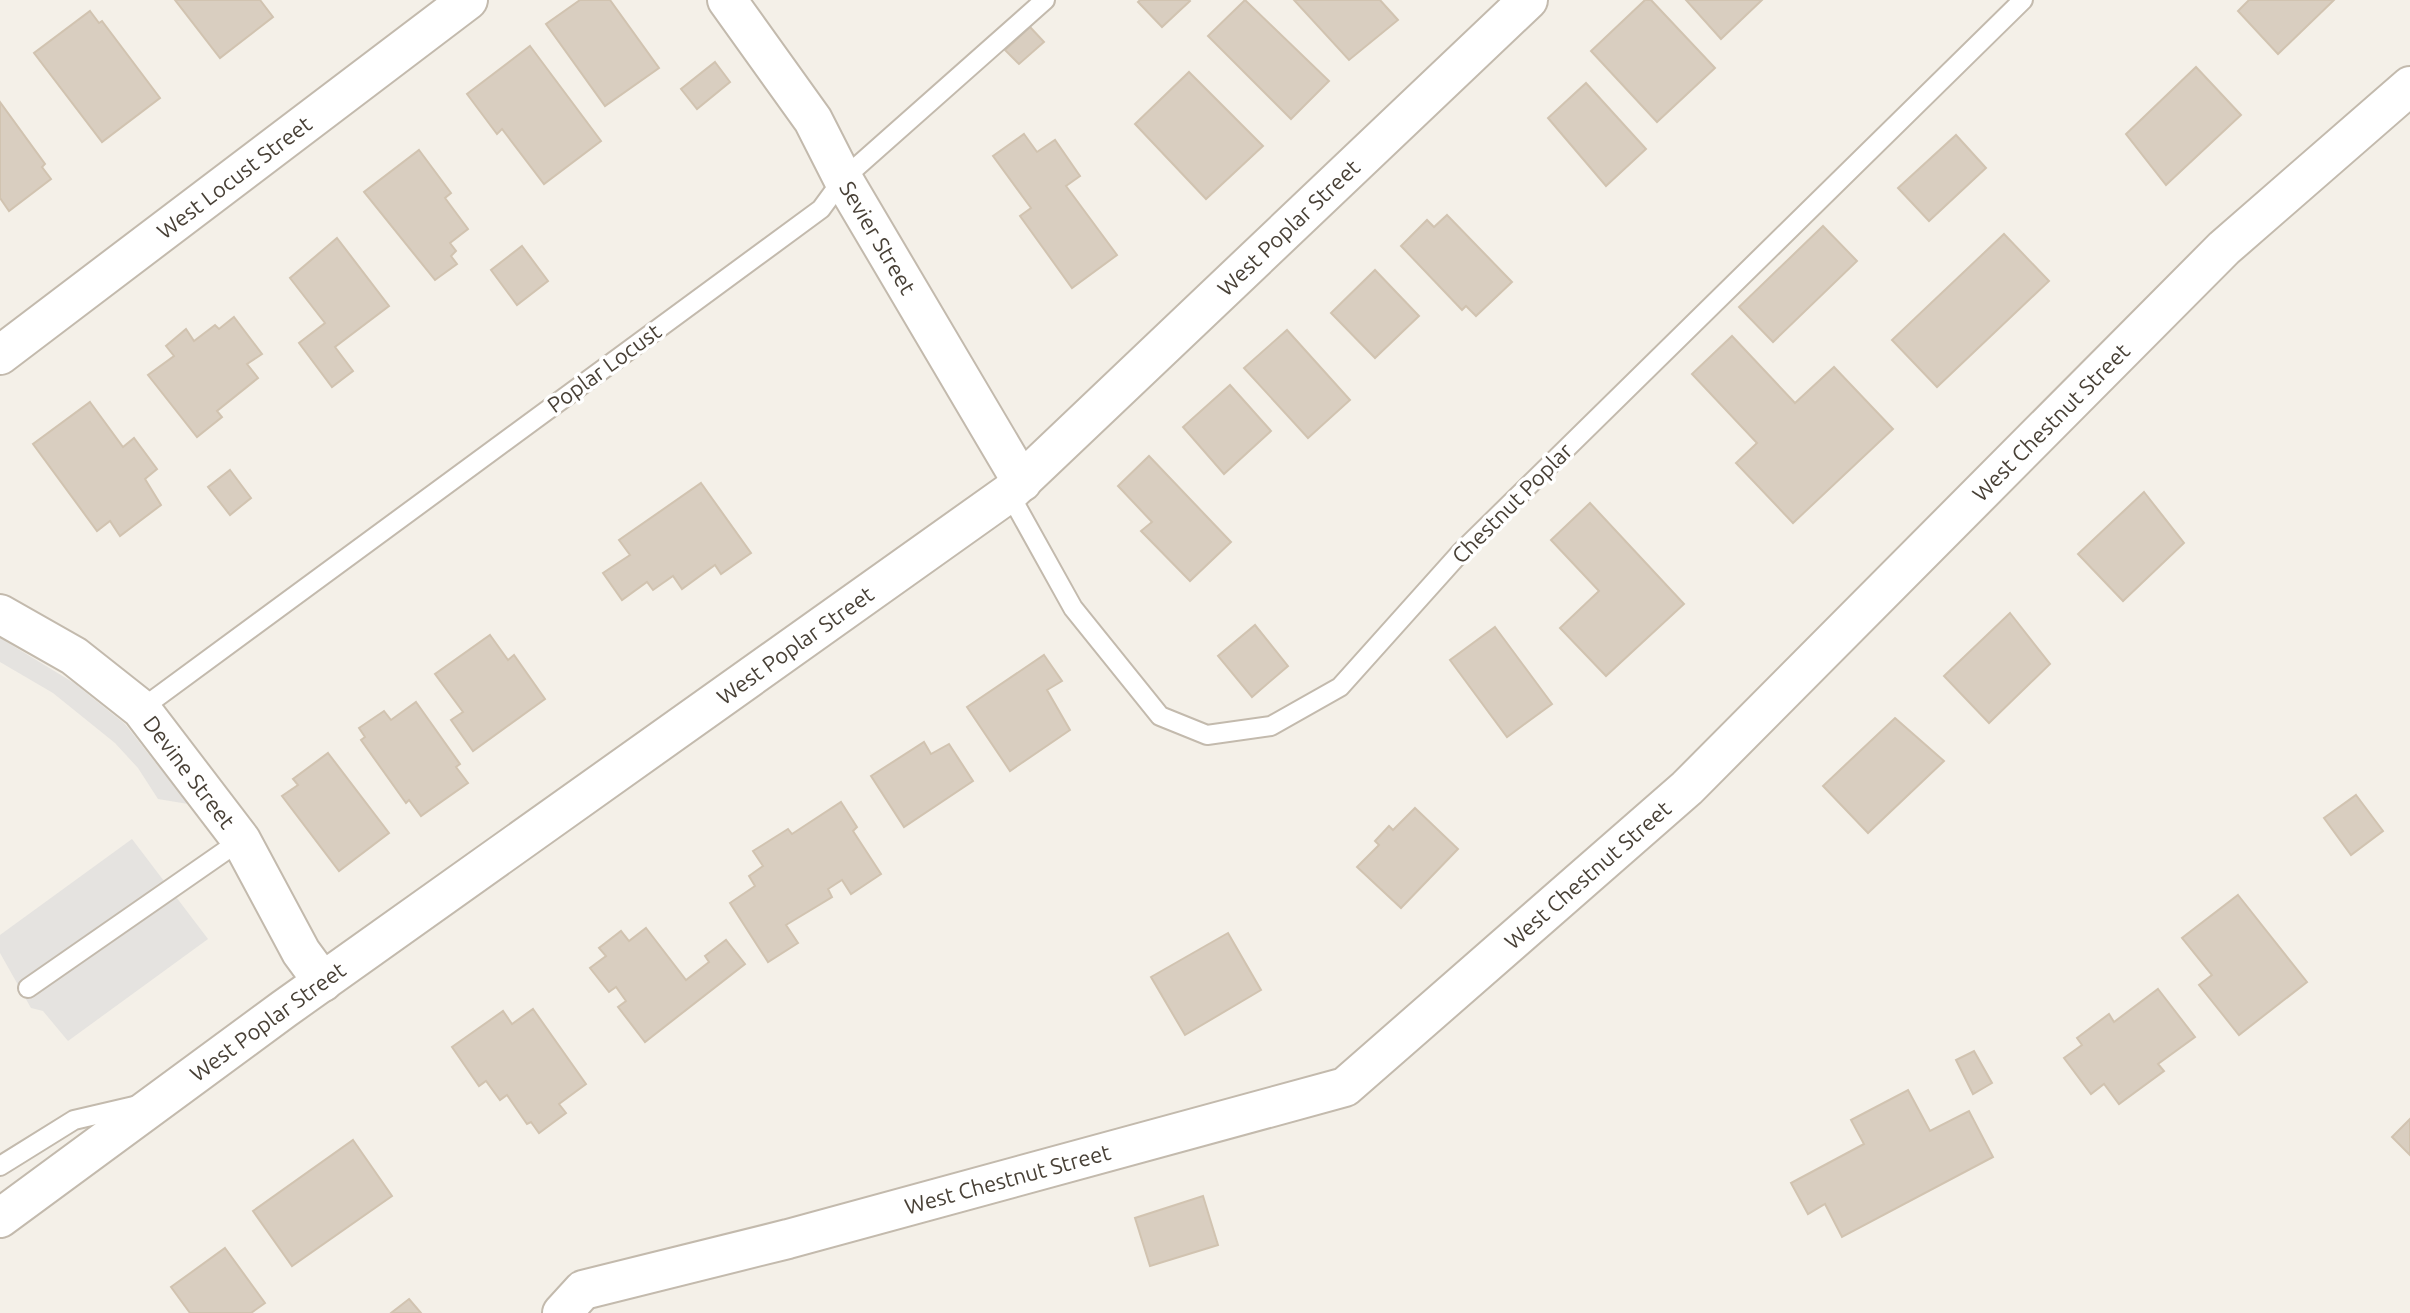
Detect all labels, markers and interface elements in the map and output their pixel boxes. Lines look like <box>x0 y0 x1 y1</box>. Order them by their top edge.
street label: West Locust Street <box>152 110 316 243</box>
street label: West Poplar Street <box>1212 154 1364 300</box>
street label: Sevier Street <box>835 176 921 299</box>
street label: Poplar Locust <box>542 318 666 417</box>
street label: West Chestnut Street <box>1967 337 2134 506</box>
street label: Chestnut Poplar <box>1446 437 1577 568</box>
street label: West Poplar Street <box>712 580 878 709</box>
street label: Devine Street <box>139 711 241 833</box>
street label: West Chestnut Street <box>1499 795 1676 954</box>
street label: West Poplar Street <box>185 956 350 1086</box>
street label: West Chestnut Street <box>902 1139 1113 1219</box>

